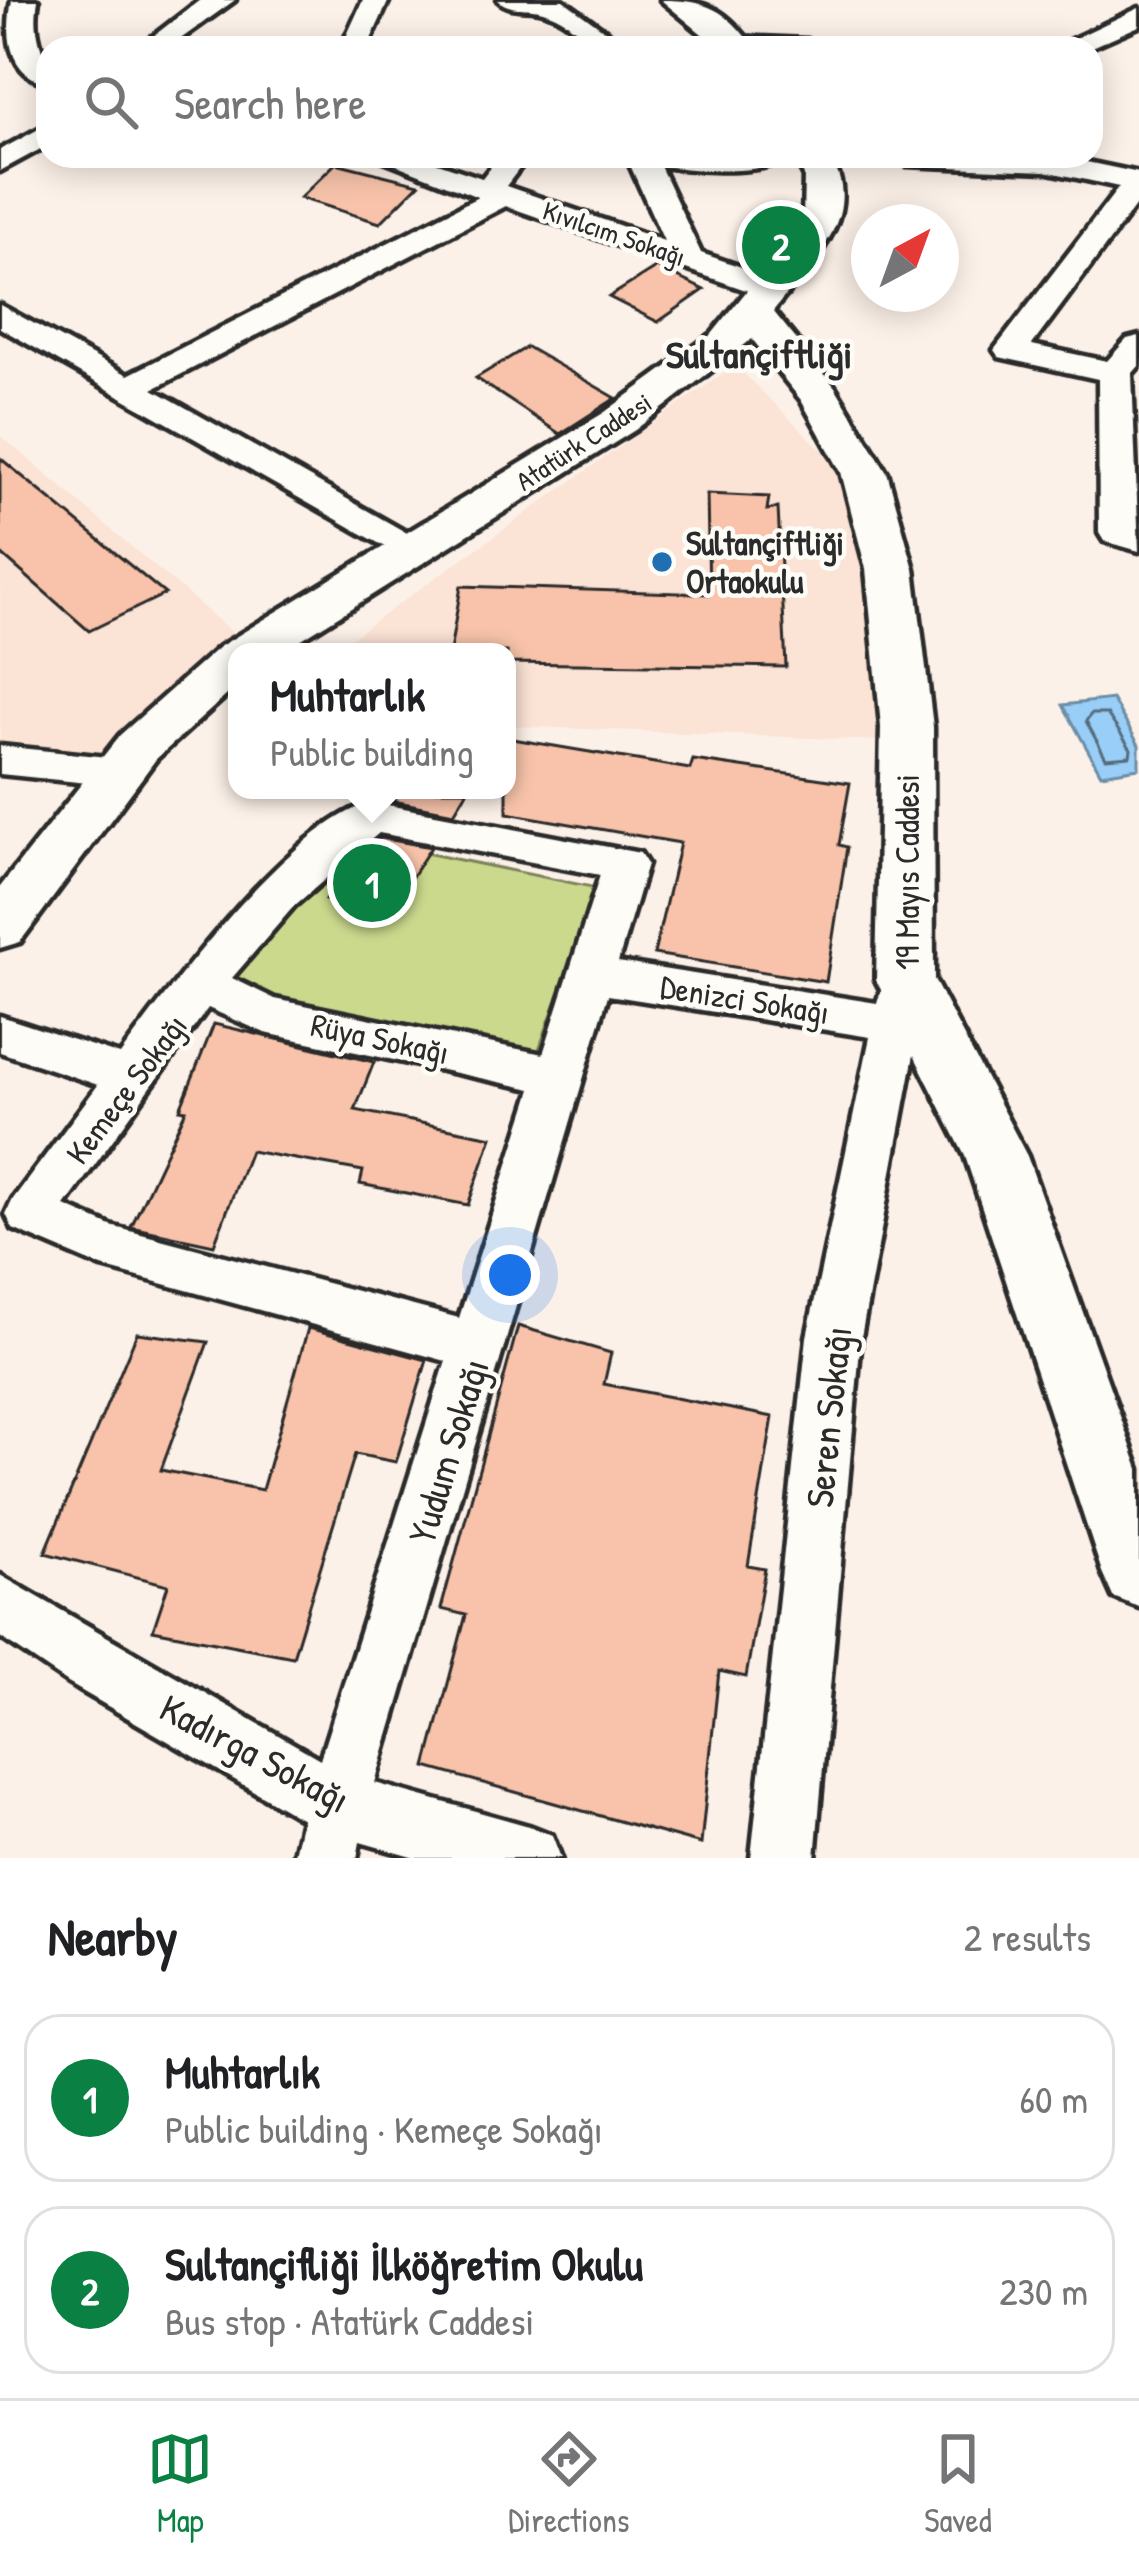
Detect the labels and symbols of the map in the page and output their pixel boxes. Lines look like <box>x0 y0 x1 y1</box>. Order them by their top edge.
street label: Kıvılcım Sokağı <box>538 192 690 275</box>
pin: 2 <box>742 200 820 290</box>
north arrow <box>851 204 959 312</box>
district label: Sultançiftliği <box>666 327 852 381</box>
street label: Atatürk Caddesi <box>509 384 658 498</box>
place label: Sultançiftliği Ortaokulu <box>686 521 844 603</box>
marker: Sultançiftliği Ortaokulu <box>649 549 675 575</box>
street label: 19 Mayıs Caddesi <box>885 774 930 970</box>
pin: 1 <box>333 838 411 928</box>
street label: Denizci Sokağı <box>657 964 832 1035</box>
street label: Rüya Sokağı <box>307 1002 453 1075</box>
street label: Kemeçe Sokağı <box>55 1005 198 1173</box>
your location <box>480 1245 540 1305</box>
street label: Seren Sokağı <box>792 1324 863 1510</box>
street label: Yudum Sokağı <box>394 1352 501 1550</box>
street label: Kadırga Sokağı <box>151 1680 359 1825</box>

